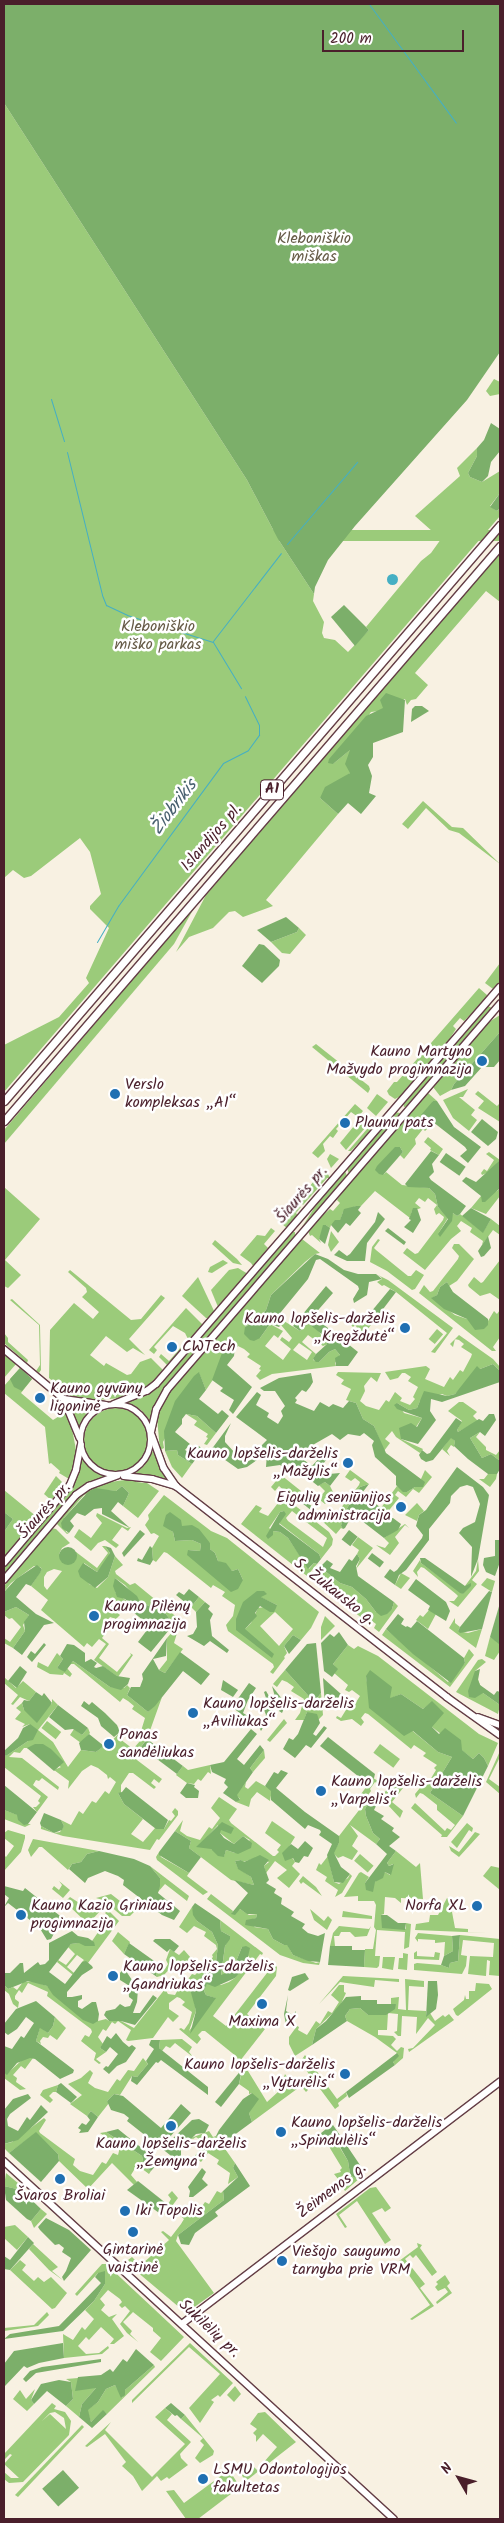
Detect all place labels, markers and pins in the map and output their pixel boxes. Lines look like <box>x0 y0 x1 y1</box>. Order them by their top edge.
place label: Kauno Martyno Mažvydo progimnazija <box>326 1042 472 1080</box>
marker: Kauno Martyno Mažvydo progimnazija <box>476 1055 488 1067</box>
place label: Verslo kompleksas „A1“ <box>125 1075 237 1113</box>
marker: Verslo kompleksas „A1“ <box>109 1088 121 1100</box>
place label: Plaunu pats <box>355 1113 434 1133</box>
marker: Plaunu pats <box>339 1117 351 1129</box>
place label: Kauno lopšelis-darželis „Kregždutė“ <box>244 1309 395 1347</box>
marker: Kauno lopšelis-darželis „Kregždutė“ <box>399 1322 411 1334</box>
place label: CWTech <box>182 1337 236 1357</box>
marker: CWTech <box>166 1341 178 1353</box>
place label: Kauno gyvūnų ligoninė <box>50 1379 143 1417</box>
marker: Kauno gyvūnų ligoninė <box>34 1392 46 1404</box>
place label: Kauno lopšelis-darželis „Mažylis“ <box>187 1444 338 1482</box>
marker: Kauno lopšelis-darželis „Mažylis“ <box>342 1457 354 1469</box>
place label: Eigulių seniūnijos administracija <box>276 1488 391 1526</box>
marker: Eigulių seniūnijos administracija <box>395 1501 407 1513</box>
place label: Kauno Pilėnų progimnazija <box>104 1597 190 1635</box>
marker: Kauno Pilėnų progimnazija <box>88 1610 100 1622</box>
place label: Kauno lopšelis-darželis „Aviliukas“ <box>203 1694 354 1732</box>
marker: Kauno lopšelis-darželis „Aviliukas“ <box>187 1707 199 1719</box>
place label: Ponas sandėliukas <box>119 1725 194 1763</box>
marker: Ponas sandėliukas <box>103 1738 115 1750</box>
place label: Kauno lopšelis-darželis „Varpelis“ <box>331 1772 482 1810</box>
marker: Kauno lopšelis-darželis „Varpelis“ <box>315 1785 327 1797</box>
place label: Kauno Kazio Griniaus progimnazija <box>31 1896 173 1934</box>
place label: Norfa XL <box>405 1896 467 1916</box>
marker: Norfa XL <box>471 1900 483 1912</box>
marker: Kauno Kazio Griniaus progimnazija <box>15 1909 27 1921</box>
place label: Kauno lopšelis-darželis „Gandriukas“ <box>123 1957 274 1995</box>
marker: Kauno lopšelis-darželis „Gandriukas“ <box>107 1970 119 1982</box>
marker: Maxima X <box>256 1998 268 2010</box>
place label: Maxima X <box>228 2012 296 2032</box>
place label: Kauno lopšelis-darželis „Vyturėlis“ <box>184 2055 335 2093</box>
marker: Kauno lopšelis-darželis „Vyturėlis“ <box>339 2068 351 2080</box>
place label: Kauno lopšelis-darželis „Spindulėlis“ <box>291 2113 442 2151</box>
marker: Kauno lopšelis-darželis „Žemyna“ <box>165 2120 177 2132</box>
marker: Kauno lopšelis-darželis „Spindulėlis“ <box>275 2126 287 2138</box>
place label: Kauno lopšelis-darželis „Žemyna“ <box>95 2134 247 2172</box>
marker: Švaros Broliai <box>54 2173 66 2185</box>
place label: Švaros Broliai <box>15 2186 105 2206</box>
place label: Iki Topolis <box>135 2201 203 2221</box>
marker: Iki Topolis <box>119 2205 131 2217</box>
marker: Gintarinė vaistinė <box>127 2226 139 2238</box>
place label: Gintarinė vaistinė <box>103 2240 163 2278</box>
place label: Viešojo saugumo tarnyba prie VRM <box>292 2242 410 2280</box>
marker: Viešojo saugumo tarnyba prie VRM <box>276 2255 288 2267</box>
place label: LSMU Odontologijos fakultetas <box>213 2460 347 2498</box>
marker: LSMU Odontologijos fakultetas <box>197 2473 209 2485</box>

